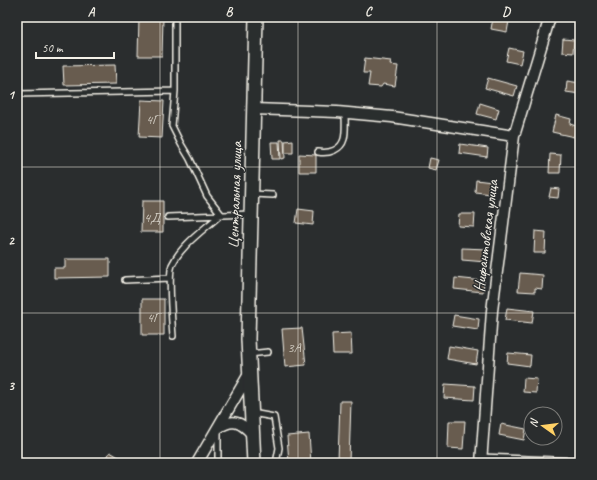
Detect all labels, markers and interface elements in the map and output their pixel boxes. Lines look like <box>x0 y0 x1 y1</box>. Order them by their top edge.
text: A <box>88 4 96 20</box>
text: B <box>226 4 234 20</box>
text: C <box>365 4 373 20</box>
text: D <box>502 4 511 20</box>
scale bar <box>36 34 114 60</box>
text: 50 m <box>42 40 64 56</box>
text: 1 <box>8 87 16 103</box>
house number: 4Г <box>146 111 162 128</box>
street label: Центральная улица <box>223 140 247 249</box>
street label: Нифантовская улица <box>469 177 503 293</box>
house number: 4Д <box>144 209 162 226</box>
text: 2 <box>8 233 15 249</box>
house number: 4Г <box>147 309 163 326</box>
house number: 3А <box>287 339 302 356</box>
text: 3 <box>8 378 15 394</box>
north arrow <box>523 406 563 446</box>
text: N <box>526 416 541 429</box>

